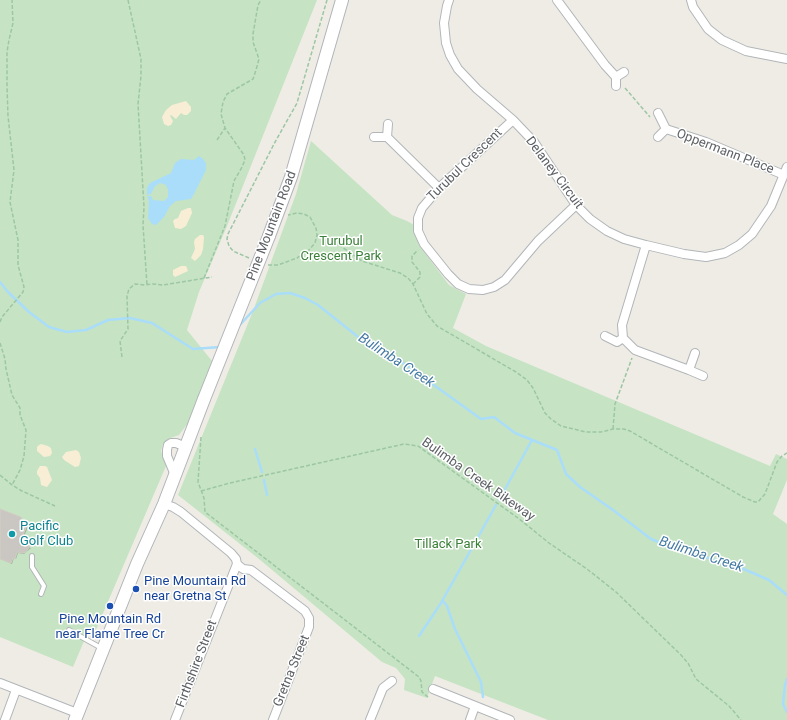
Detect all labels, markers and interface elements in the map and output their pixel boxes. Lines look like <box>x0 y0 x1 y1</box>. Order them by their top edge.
street label: Turubul Crescent <box>424 125 506 205</box>
street label: Oppermann Place <box>674 126 776 178</box>
street label: Delaney Circuit <box>522 134 586 212</box>
street label: Pine Mountain Road <box>244 169 300 283</box>
park label: Turubul Crescent Park <box>301 234 381 265</box>
water label: Bulimba Creek <box>355 330 437 392</box>
street label: Bulimba Creek Bikeway <box>418 435 538 525</box>
place label: Pacific Golf Club <box>20 519 73 550</box>
marker: Pacific Golf Club <box>7 529 17 539</box>
water label: Bulimba Creek <box>657 533 745 577</box>
park label: Tillack Park <box>414 537 482 553</box>
place label: Pine Mountain Rd near Gretna St <box>144 574 246 605</box>
marker: Pine Mountain Rd near Gretna St <box>131 584 141 594</box>
marker: Pine Mountain Rd near Flame Tree Cr <box>105 601 115 611</box>
place label: Pine Mountain Rd near Flame Tree Cr <box>55 612 165 643</box>
street label: Firthshire Street <box>173 618 221 710</box>
street label: Gretna Street <box>271 633 313 709</box>

